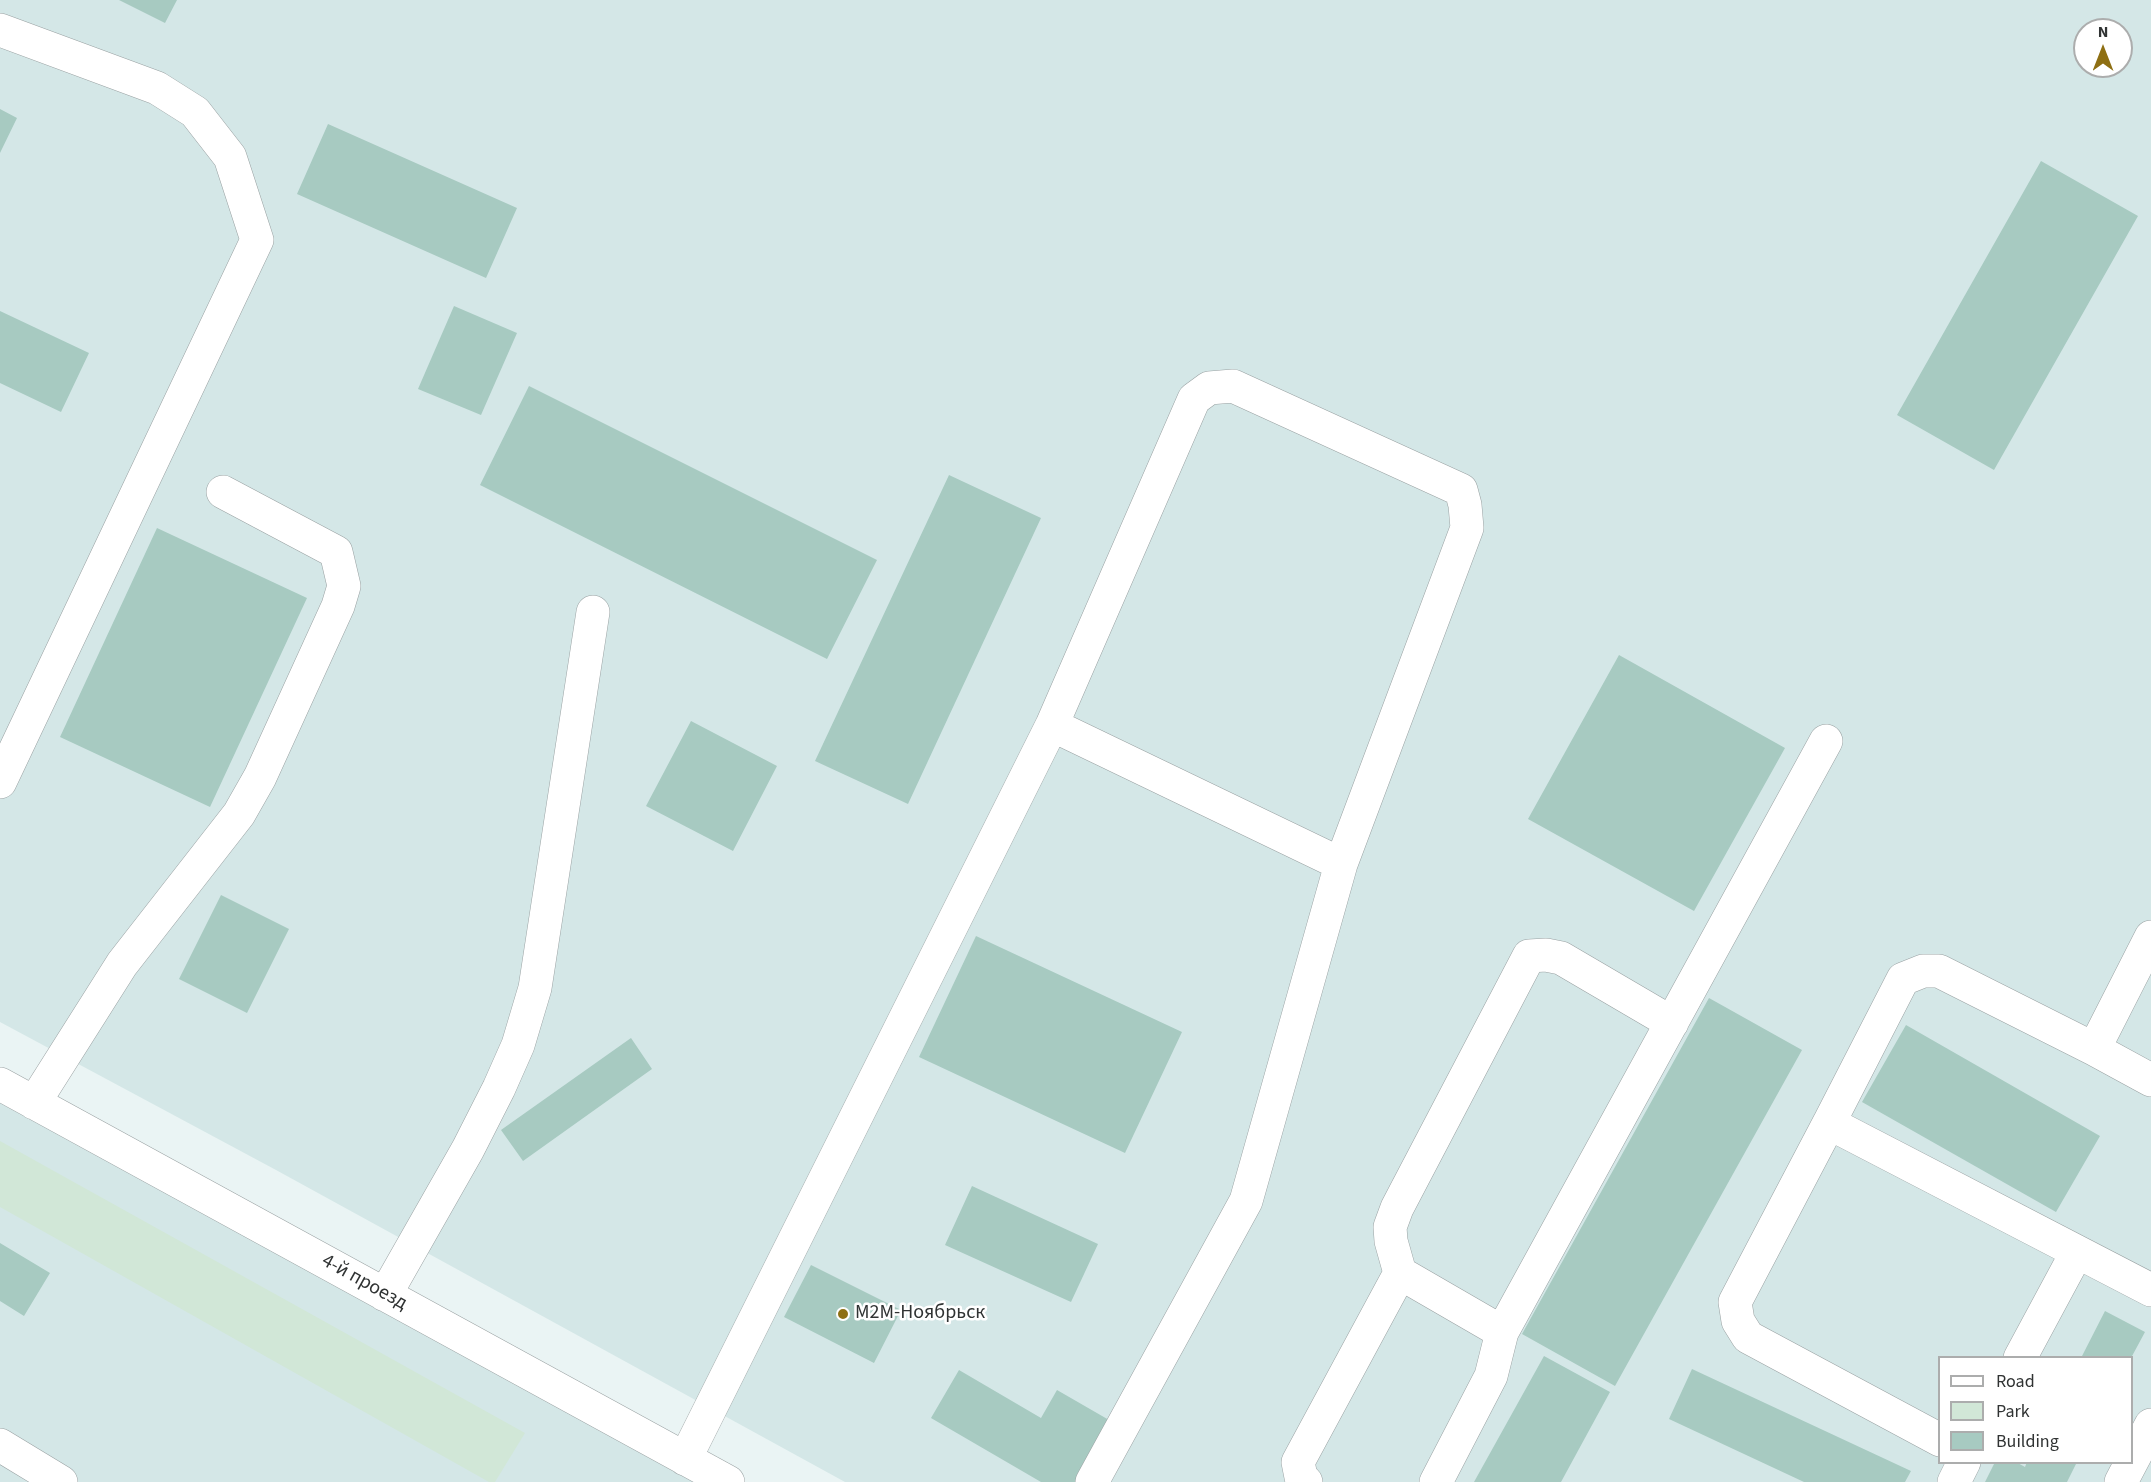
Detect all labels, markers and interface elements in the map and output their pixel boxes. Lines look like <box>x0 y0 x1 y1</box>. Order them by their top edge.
north arrow <box>2073 18 2133 78</box>
text: N <box>2098 21 2108 43</box>
street label: 4-й проезд <box>317 1250 411 1316</box>
place label: М2М-Ноябрьск <box>855 1302 985 1326</box>
marker: М2М-Ноябрьск <box>836 1307 850 1321</box>
legend <box>1938 1356 2133 1464</box>
text: Road <box>1996 1369 2035 1394</box>
text: Park <box>1996 1399 2030 1424</box>
text: Building <box>1996 1429 2059 1454</box>

